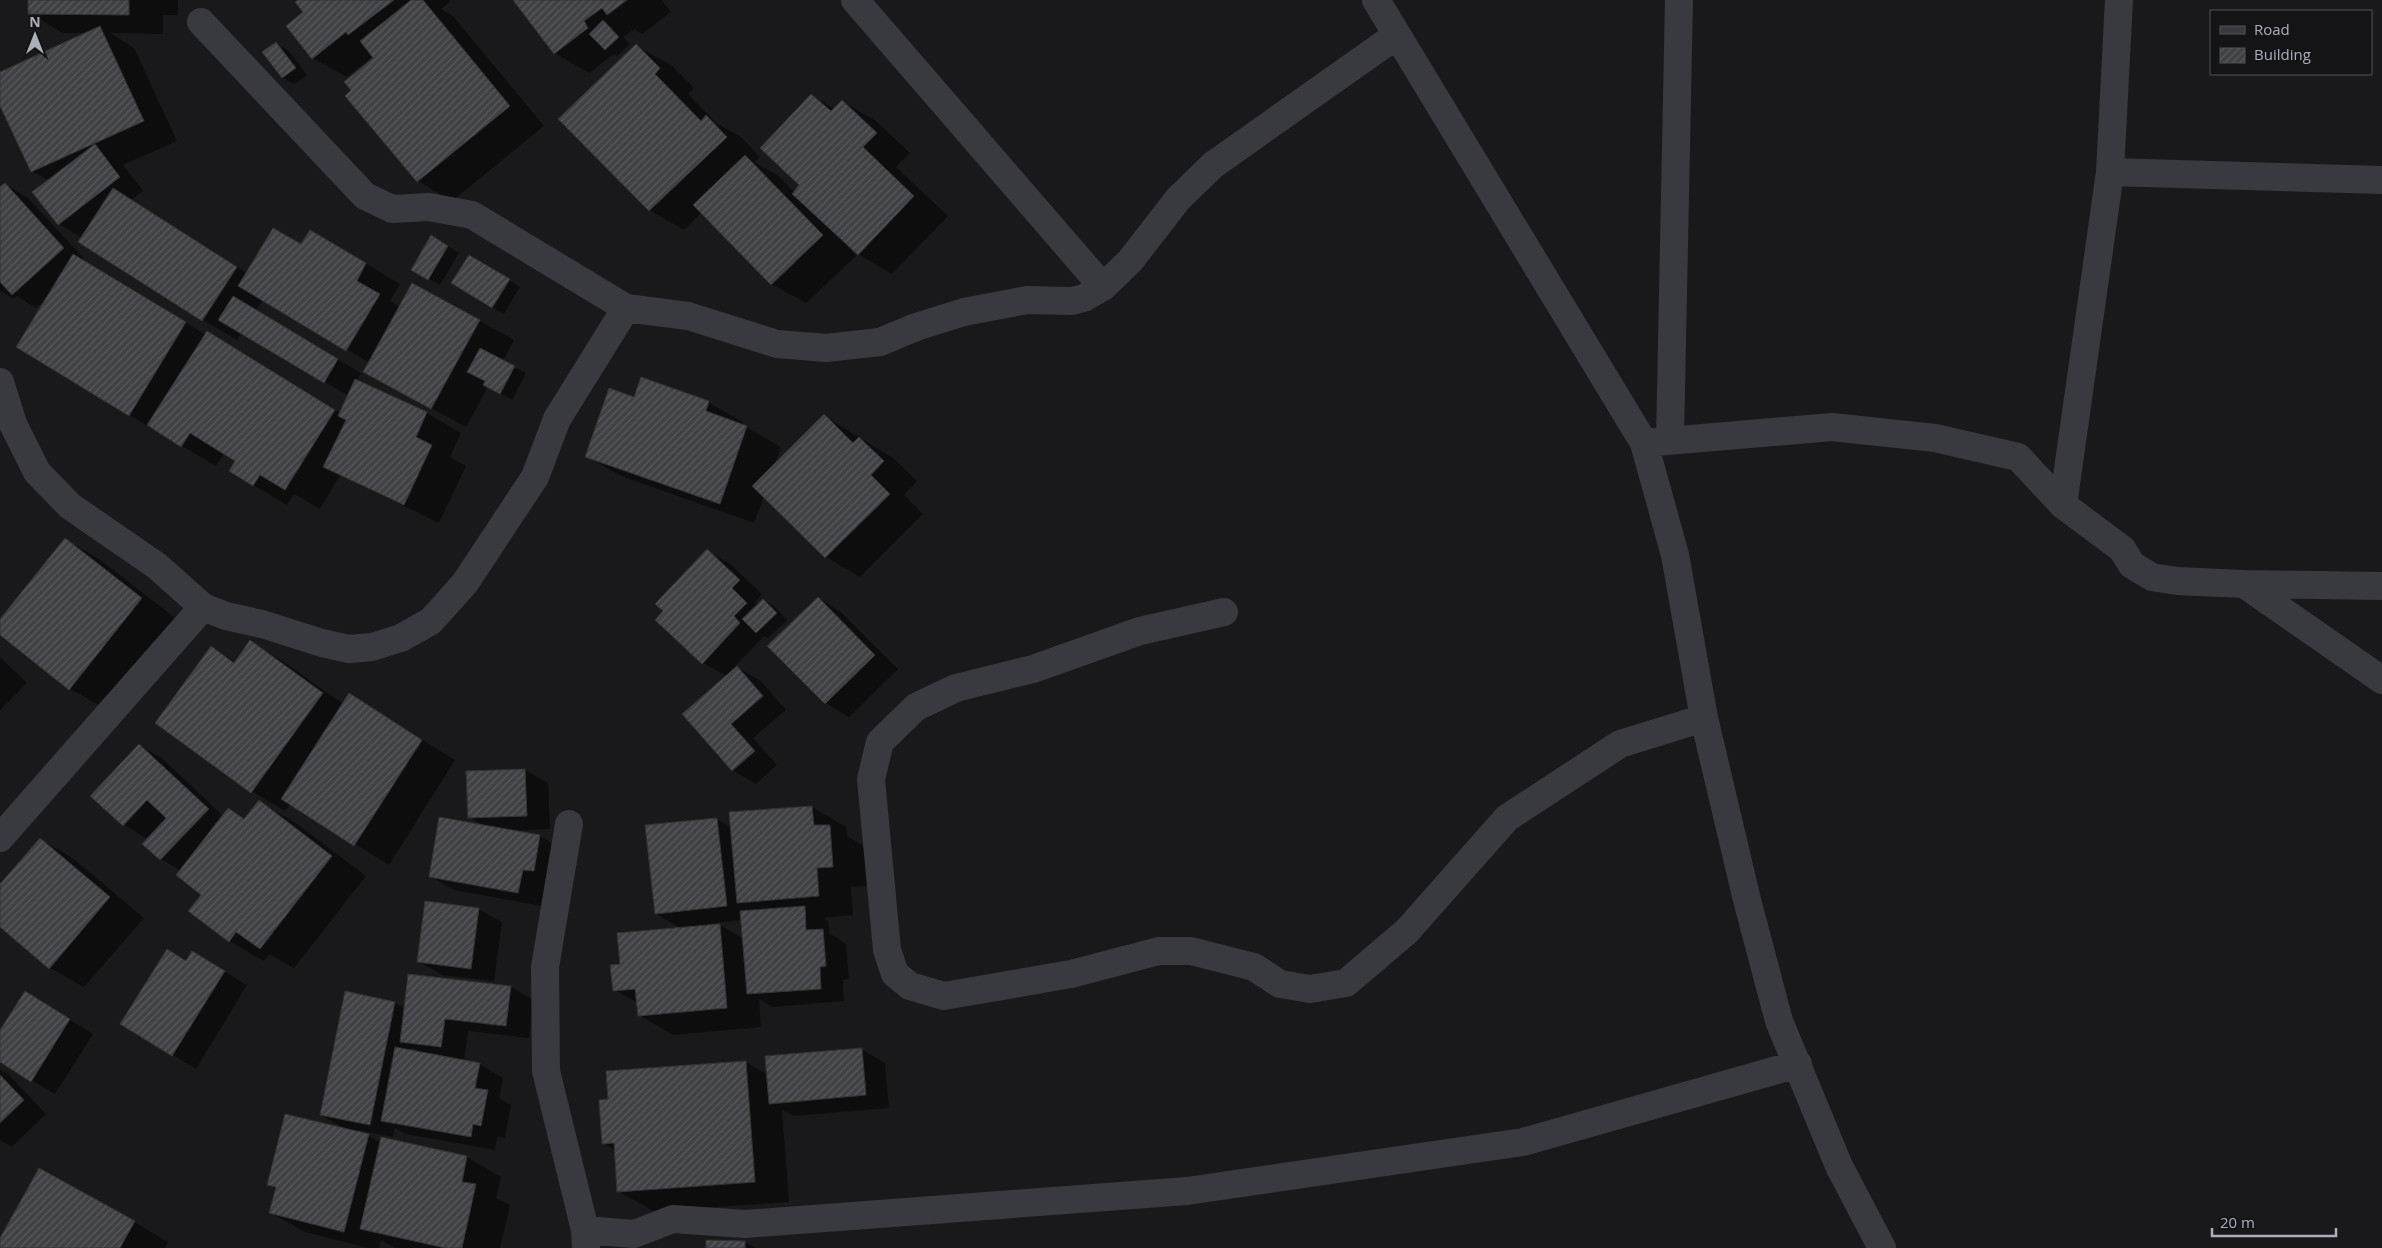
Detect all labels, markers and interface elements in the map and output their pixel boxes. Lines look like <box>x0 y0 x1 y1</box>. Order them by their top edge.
north arrow <box>10 10 60 60</box>
legend <box>2210 10 2372 75</box>
text: N <box>29 12 41 31</box>
text: Road <box>2254 19 2290 39</box>
text: Building <box>2254 44 2311 64</box>
scale bar <box>2212 1206 2336 1238</box>
text: 20 m <box>2220 1212 2255 1232</box>

